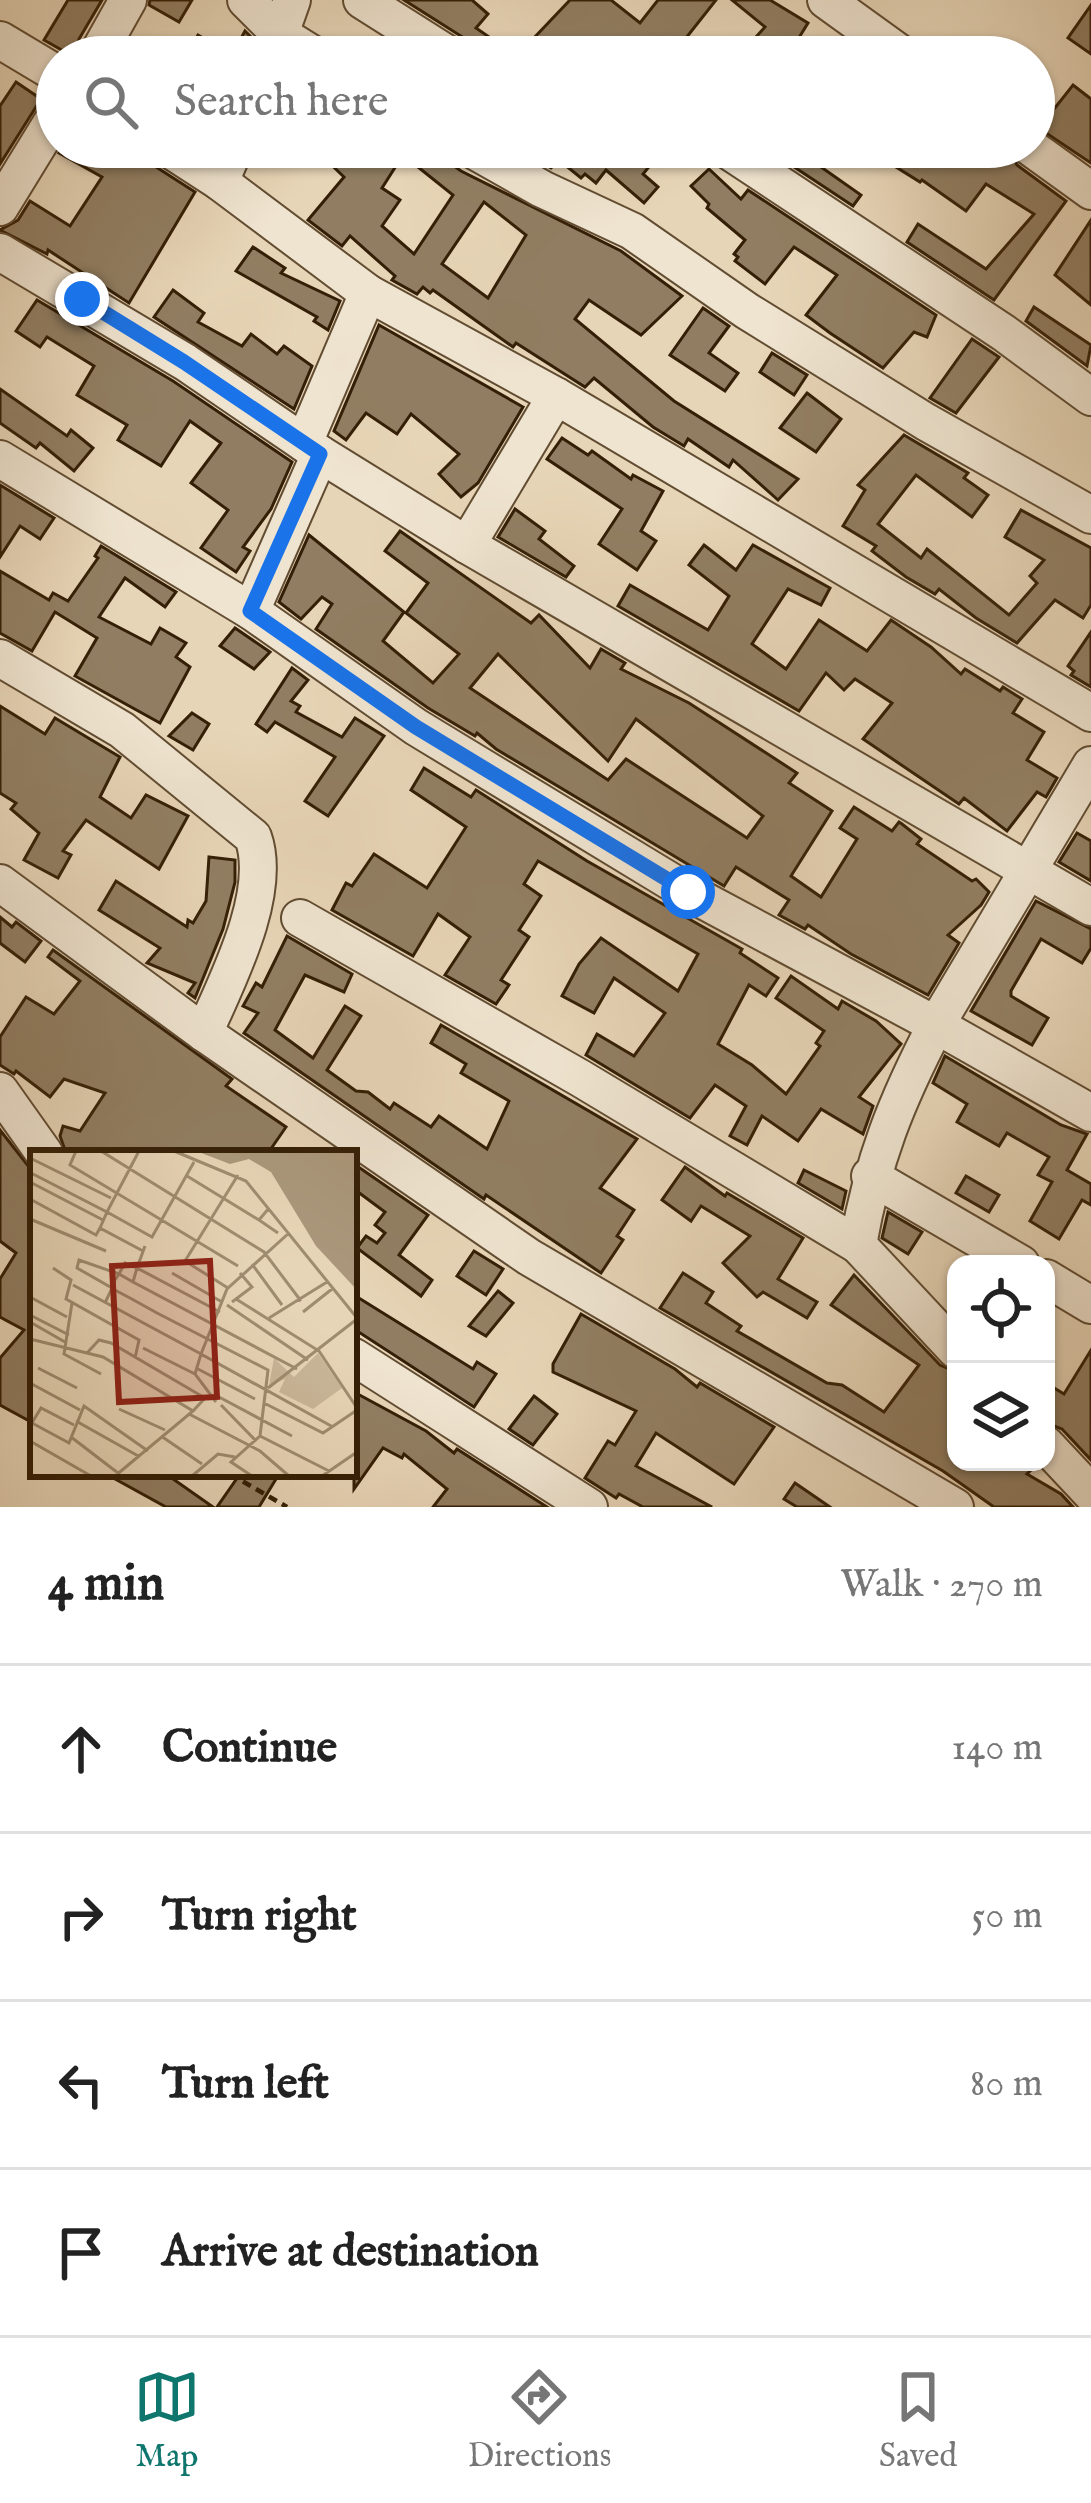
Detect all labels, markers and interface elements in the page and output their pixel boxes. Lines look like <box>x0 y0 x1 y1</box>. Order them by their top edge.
search box <box>36 36 1055 168</box>
icon: search <box>78 69 144 135</box>
text: Search here <box>174 74 388 131</box>
route end <box>55 272 109 326</box>
route start <box>661 865 715 919</box>
inset map <box>30 1150 357 1477</box>
map controls <box>947 1255 1055 1471</box>
button: locate <box>947 1255 1055 1363</box>
button: layers <box>947 1363 1055 1471</box>
text: 4 min <box>48 1553 164 1618</box>
text: Walk · 270 m <box>840 1561 1043 1610</box>
icon: ahead <box>48 1716 114 1782</box>
text: Continue <box>162 1720 337 1777</box>
text: 140 m <box>952 1724 1043 1773</box>
icon: right <box>48 1884 114 1950</box>
text: Turn right <box>162 1888 357 1945</box>
text: 50 m <box>971 1892 1043 1941</box>
icon: left <box>48 2052 114 2118</box>
text: Turn left <box>162 2056 329 2113</box>
text: 80 m <box>970 2060 1043 2109</box>
icon: arrive <box>48 2220 114 2286</box>
text: Arrive at destination <box>162 2224 539 2281</box>
tab: Map <box>134 2364 200 2478</box>
tab: Directions <box>468 2364 611 2478</box>
tab: Saved <box>879 2364 957 2478</box>

